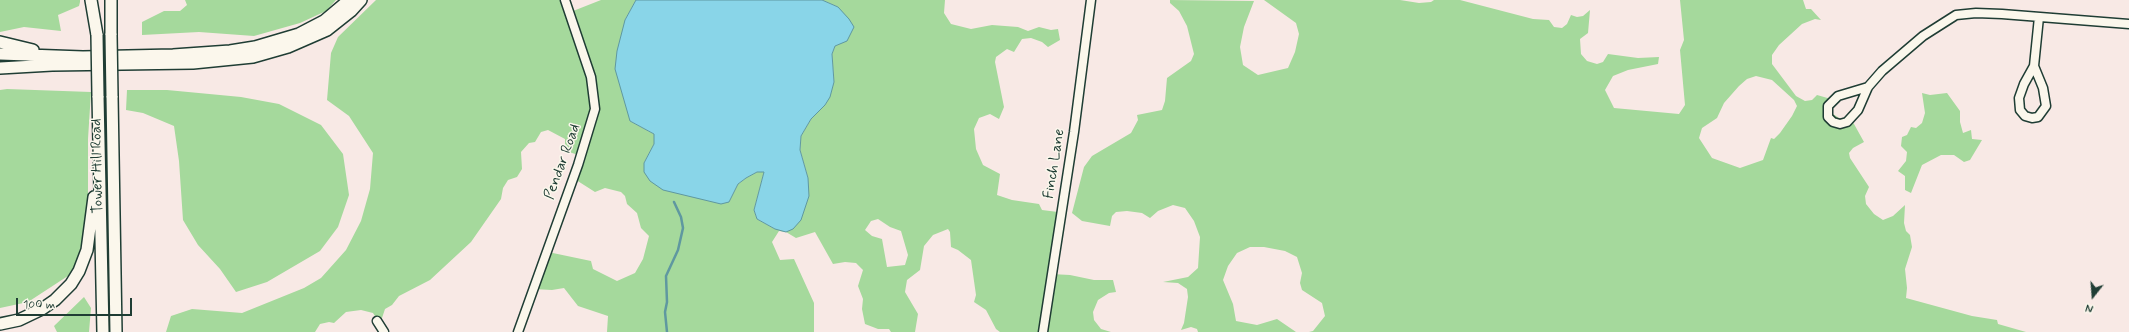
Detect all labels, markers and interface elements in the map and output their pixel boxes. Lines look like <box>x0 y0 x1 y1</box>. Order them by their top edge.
street label: Tower Hill Road <box>88 118 108 214</box>
street label: Pendar Road <box>541 122 585 202</box>
street label: Finch Lane <box>1041 128 1069 200</box>
north arrow <box>2073 276 2113 316</box>
scale bar <box>18 290 134 316</box>
text: 100 m <box>23 297 55 313</box>
text: N <box>2084 300 2095 315</box>

